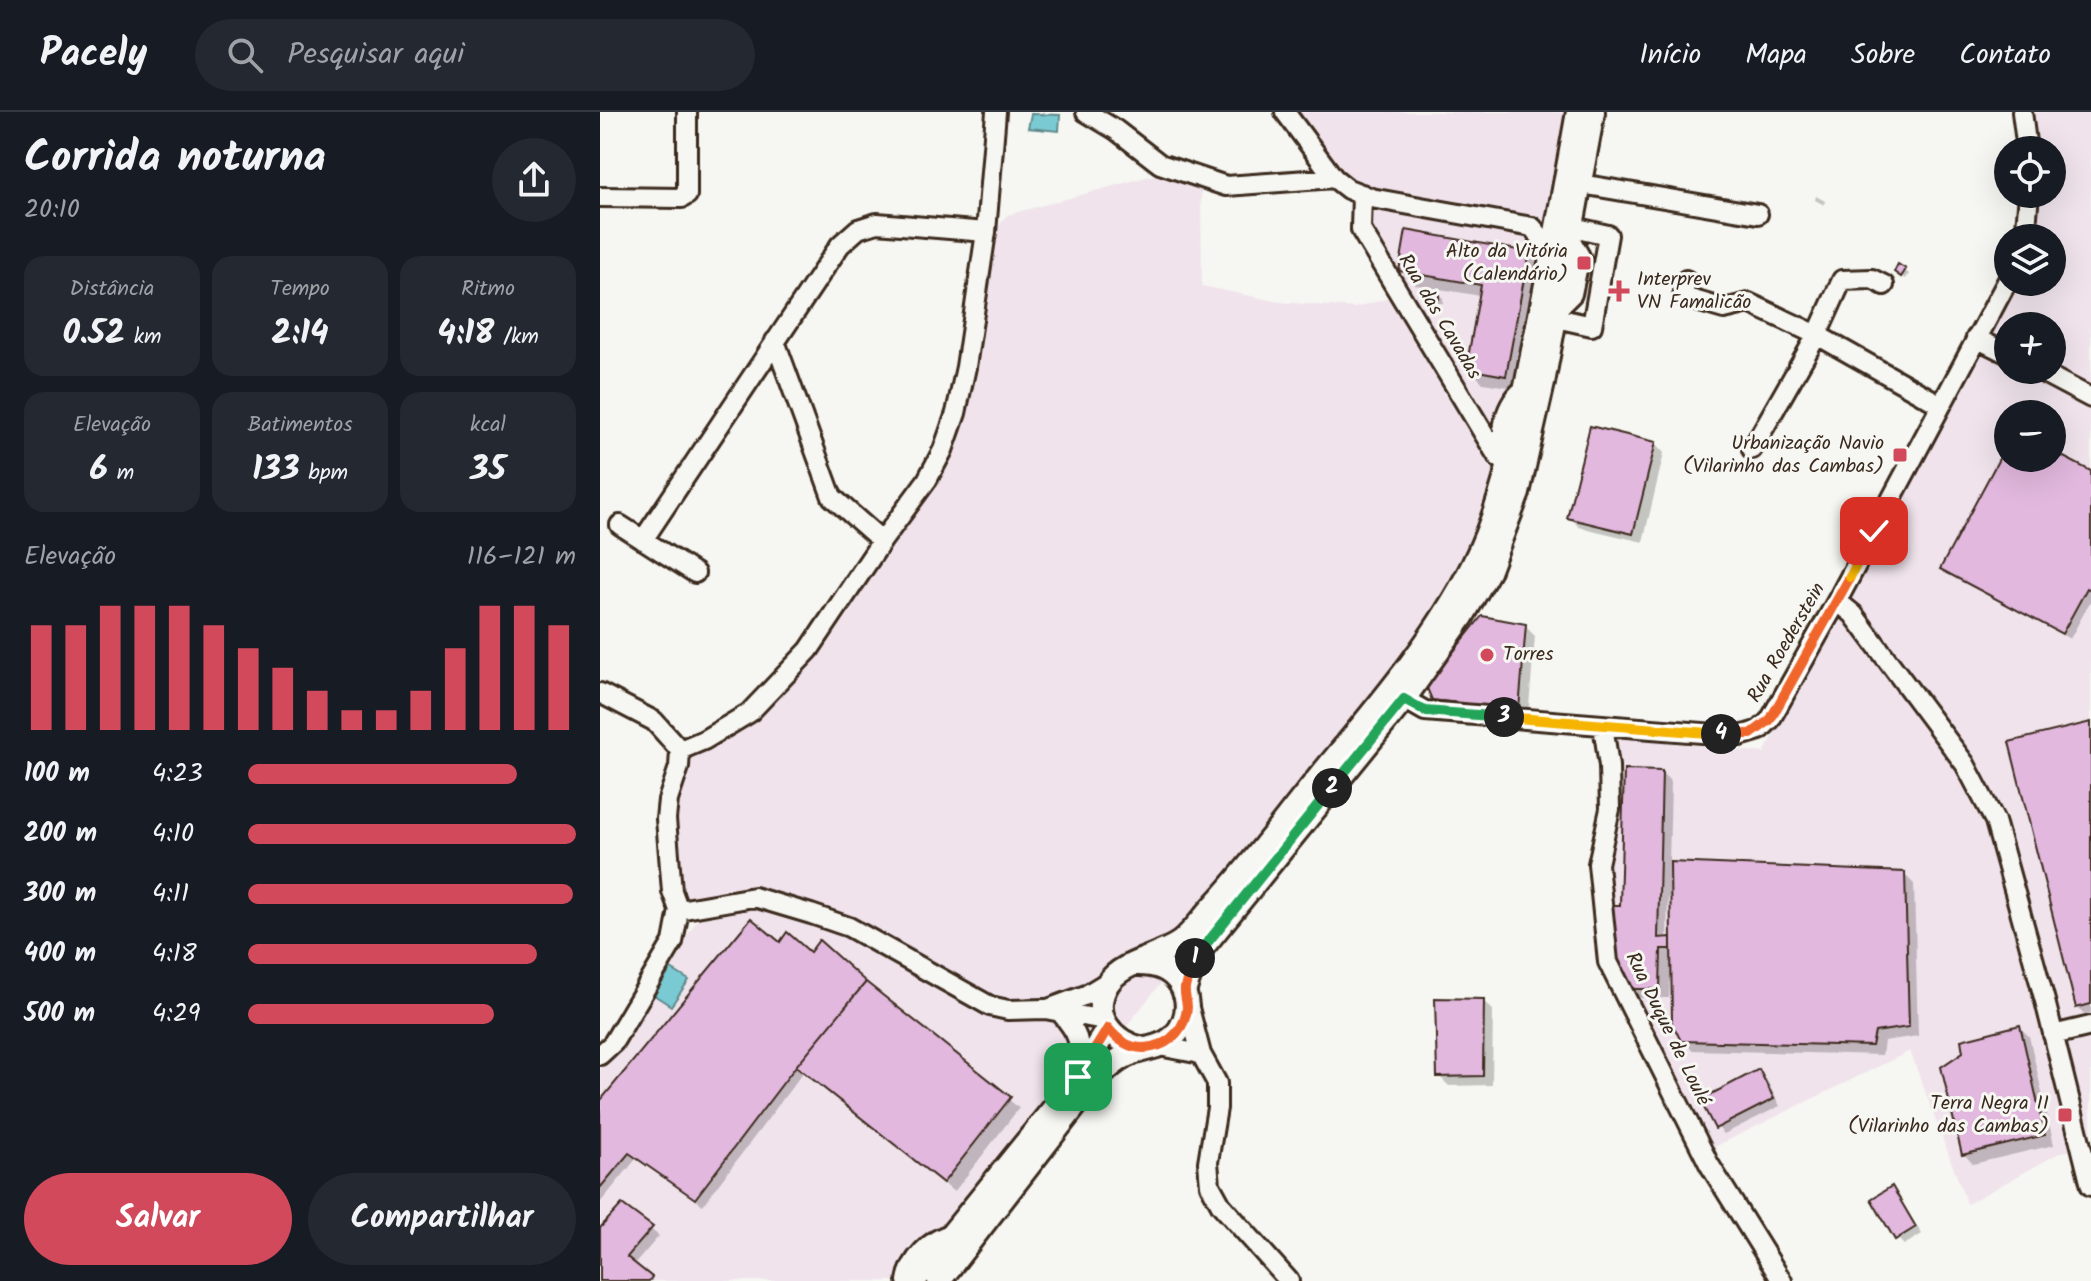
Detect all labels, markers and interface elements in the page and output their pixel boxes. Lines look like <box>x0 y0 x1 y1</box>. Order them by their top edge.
search box <box>195 19 755 91</box>
text: Pacely <box>40 25 147 85</box>
text: Pesquisar aqui <box>287 31 464 79</box>
icon: search <box>223 33 267 77</box>
text: Início <box>1639 33 1701 78</box>
text: Mapa <box>1745 33 1807 78</box>
text: Sobre <box>1851 33 1915 78</box>
text: Contato <box>1959 33 2051 78</box>
text: Corrida noturna <box>24 124 326 194</box>
map controls <box>1994 136 2066 472</box>
button: locate <box>1994 136 2066 208</box>
button: share <box>492 138 576 222</box>
text: 20:10 <box>24 189 80 231</box>
button: layers <box>1994 224 2066 296</box>
place label: Alto da Vitória (Calendário) <box>1446 236 1568 291</box>
street label: Rua das Cavadas <box>1389 248 1489 386</box>
marker: Alto da Vitória (Calendário) <box>1575 254 1593 272</box>
place label: Interprev VN Famalicão <box>1637 264 1751 319</box>
text: Distância <box>70 272 154 307</box>
text: Tempo <box>270 272 330 307</box>
text: Ritmo <box>461 272 515 307</box>
marker: Interprev VN Famalicão <box>1608 280 1630 302</box>
text: 0.52 <box>62 307 125 361</box>
text: 2:14 <box>272 307 328 361</box>
text: 4:18 <box>437 307 494 361</box>
button: + <box>1994 312 2066 384</box>
text: km <box>125 320 162 355</box>
text: /km <box>494 320 539 355</box>
button: − <box>1994 400 2066 472</box>
text: Elevação <box>73 408 151 443</box>
text: Batimentos <box>247 408 353 443</box>
text: kcal <box>470 408 506 443</box>
place label: Urbanização Navio (Vilarinho das Cambas) <box>1683 428 1884 483</box>
text: 6 <box>90 443 108 497</box>
text: 133 <box>252 443 300 497</box>
text: 35 <box>470 443 506 497</box>
marker: Urbanização Navio (Vilarinho das Cambas) <box>1891 446 1909 464</box>
text: m <box>108 456 134 491</box>
text: bpm <box>300 456 348 491</box>
pin <box>1840 497 1908 565</box>
icon: check <box>1852 509 1896 553</box>
text: Elevação <box>24 536 116 578</box>
text: 116–121 m <box>467 536 576 578</box>
street label: Rua Roederstein <box>1739 577 1835 709</box>
place label: Torres <box>1503 639 1554 671</box>
marker: Torres <box>1478 646 1496 664</box>
pin: 3 <box>1484 697 1524 737</box>
text: 3 <box>1498 699 1510 734</box>
pin: 4 <box>1701 714 1741 754</box>
text: 4 <box>1715 716 1727 751</box>
text: 100 m <box>24 753 90 795</box>
text: 4:23 <box>152 753 203 795</box>
pin: 2 <box>1312 768 1352 808</box>
text: 2 <box>1326 770 1338 805</box>
text: 200 m <box>24 813 97 855</box>
text: 4:10 <box>152 813 194 855</box>
text: 300 m <box>24 873 96 915</box>
text: 4:11 <box>152 873 189 915</box>
text: 400 m <box>24 933 96 975</box>
text: 4:18 <box>152 933 197 975</box>
pin: 1 <box>1175 938 1215 978</box>
text: 1 <box>1192 940 1198 975</box>
street label: Rua Duque de Loulé <box>1616 947 1719 1112</box>
text: 500 m <box>24 993 95 1035</box>
text: 4:29 <box>152 993 201 1035</box>
pin <box>1044 1043 1112 1111</box>
icon: arrive <box>1056 1055 1100 1099</box>
place label: Terra Negra II (Vilarinho das Cambas) <box>1848 1088 2049 1143</box>
marker: Terra Negra II (Vilarinho das Cambas) <box>2056 1106 2074 1124</box>
button: Salvar <box>24 1173 292 1265</box>
button: Compartilhar <box>308 1173 576 1265</box>

